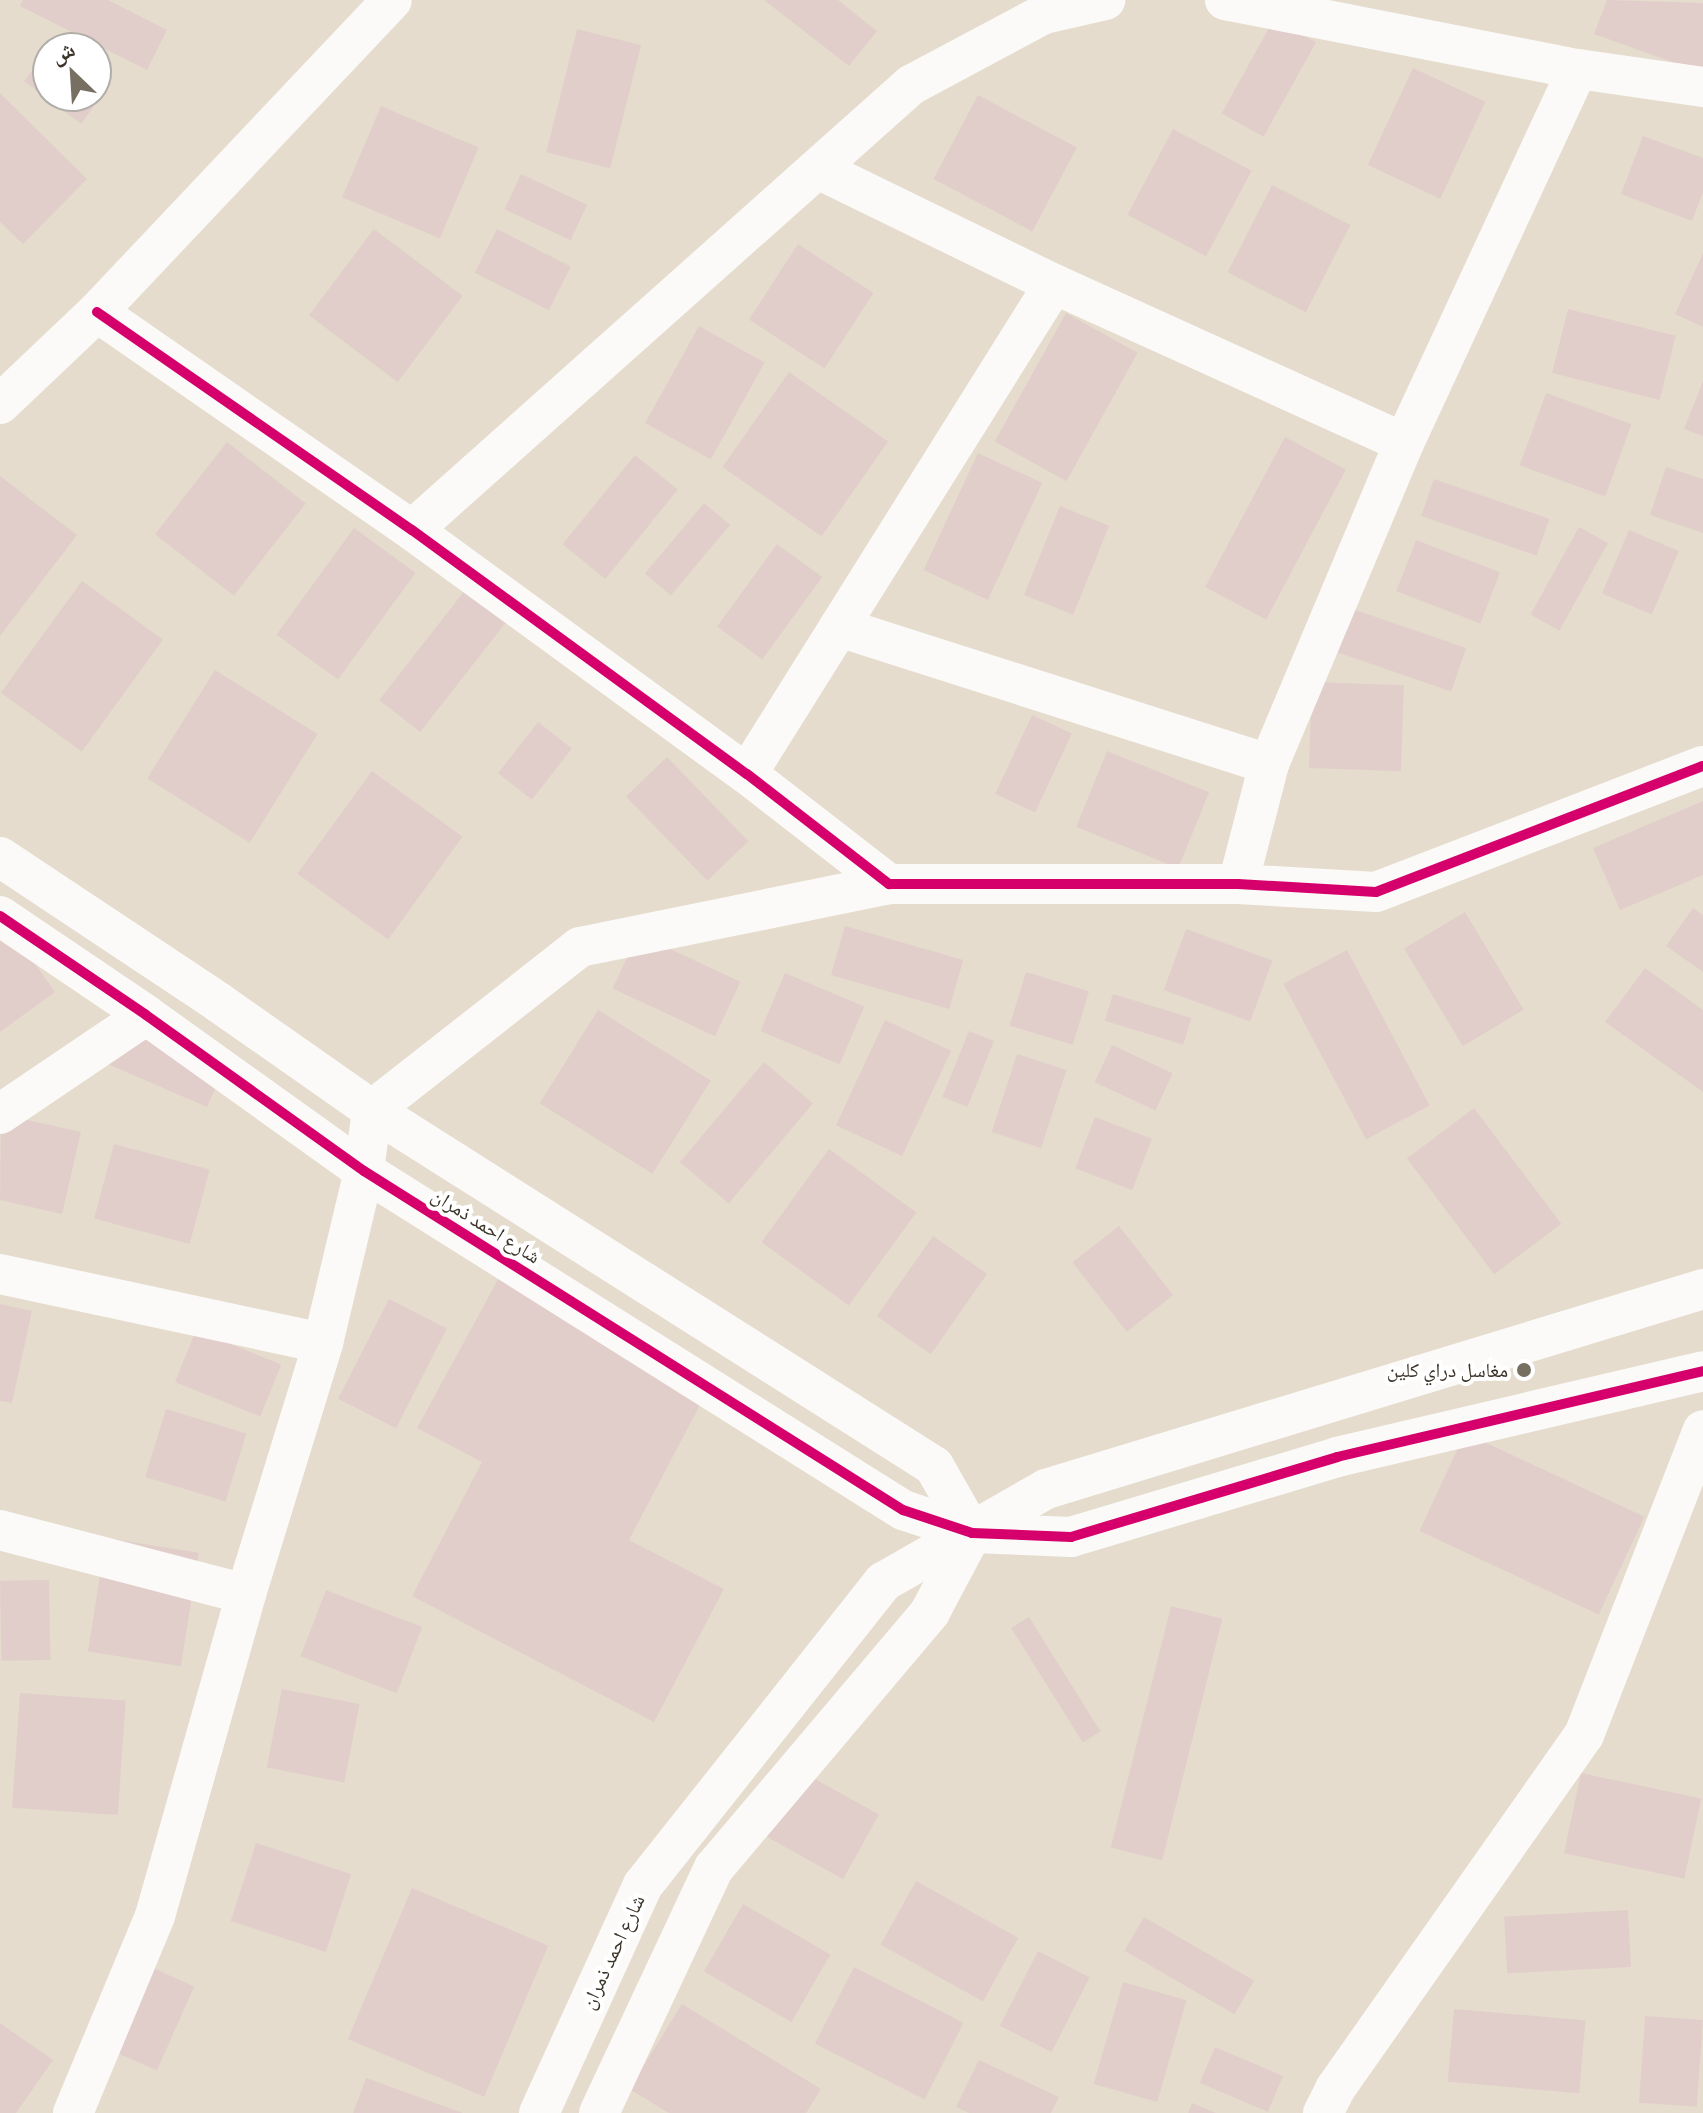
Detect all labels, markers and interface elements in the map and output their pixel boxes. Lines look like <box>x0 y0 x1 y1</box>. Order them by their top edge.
north arrow <box>32 32 112 112</box>
text: ش <box>46 34 79 70</box>
street label: شارع احمد ذمران <box>427 1183 545 1269</box>
place label: مغاسل دراي كلين <box>1387 1358 1508 1382</box>
marker: مغاسل دراي كلين <box>1515 1361 1533 1379</box>
street label: شارع احمد ذمران <box>576 1891 650 2013</box>

